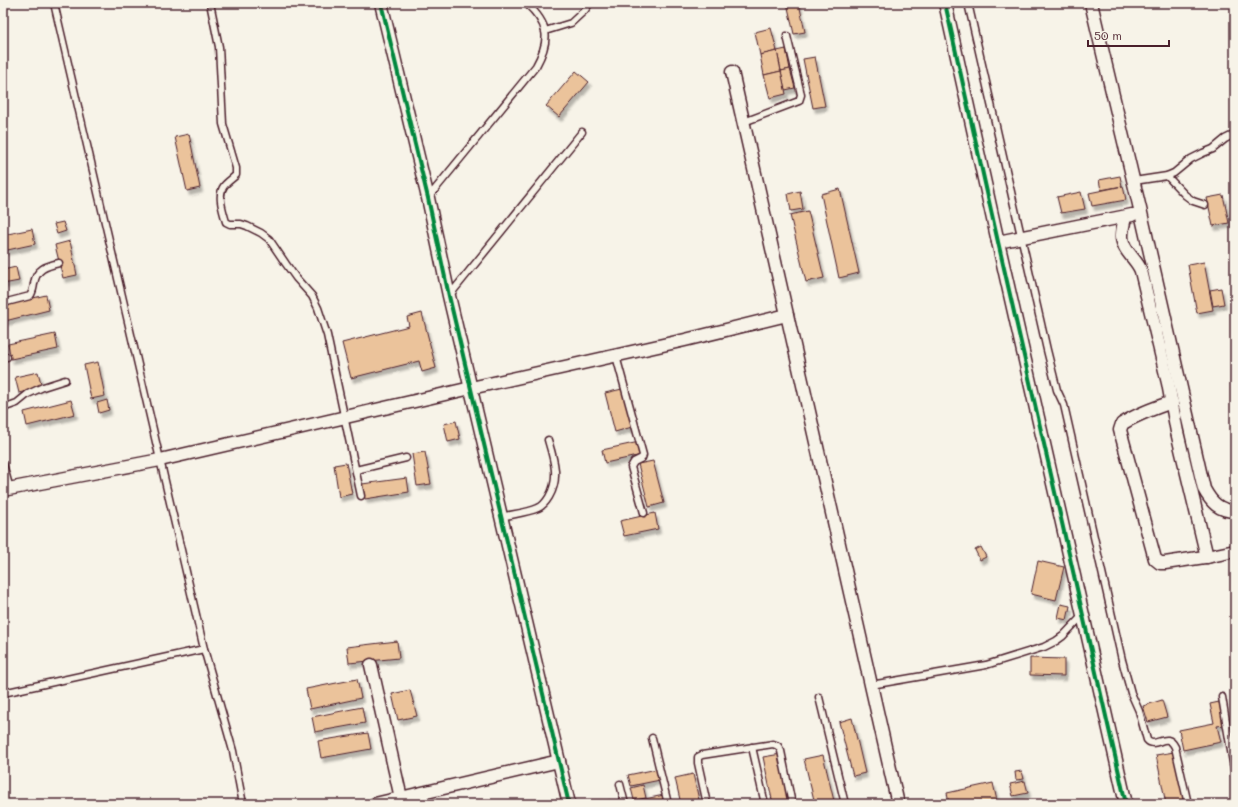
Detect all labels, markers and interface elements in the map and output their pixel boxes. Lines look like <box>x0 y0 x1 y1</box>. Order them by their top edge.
scale bar <box>1088 22 1169 48</box>
text: 50 m <box>1094 27 1122 43</box>

